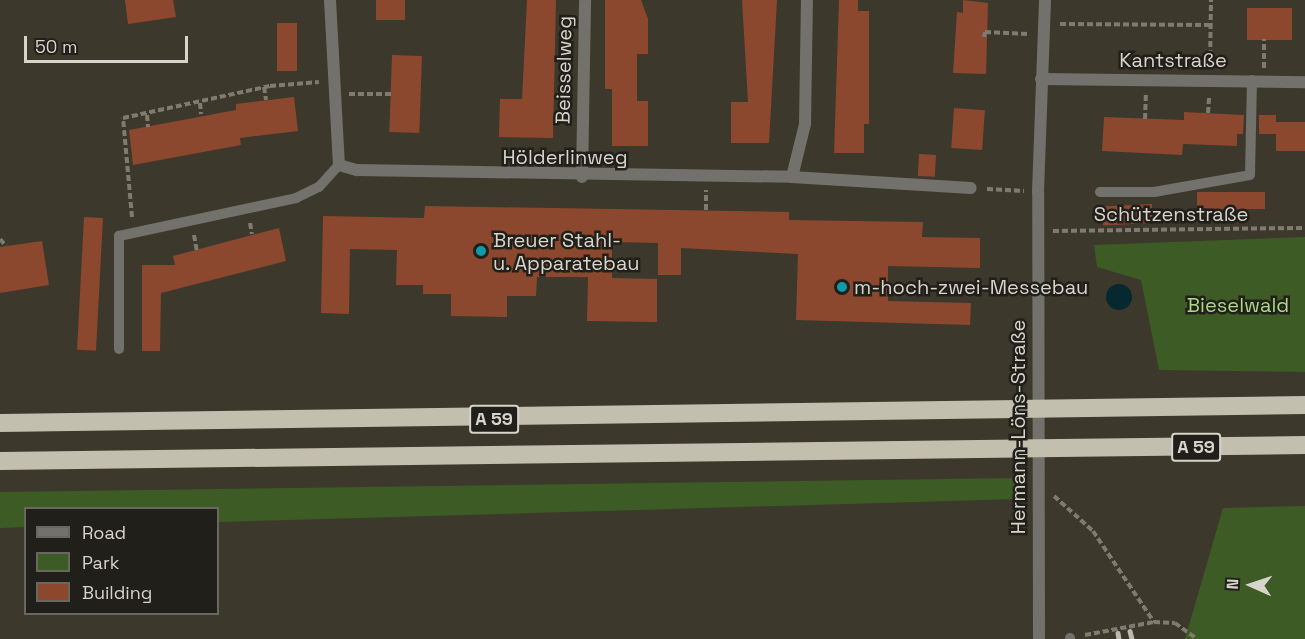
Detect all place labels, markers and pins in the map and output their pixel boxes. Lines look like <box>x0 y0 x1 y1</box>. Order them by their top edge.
place label: Breuer Stahl- u. Apparatebau <box>493 228 640 275</box>
marker: Breuer Stahl- u. Apparatebau <box>474 244 488 258</box>
place label: m-hoch-zwei-Messebau <box>854 275 1088 299</box>
marker: m-hoch-zwei-Messebau <box>835 280 849 294</box>

